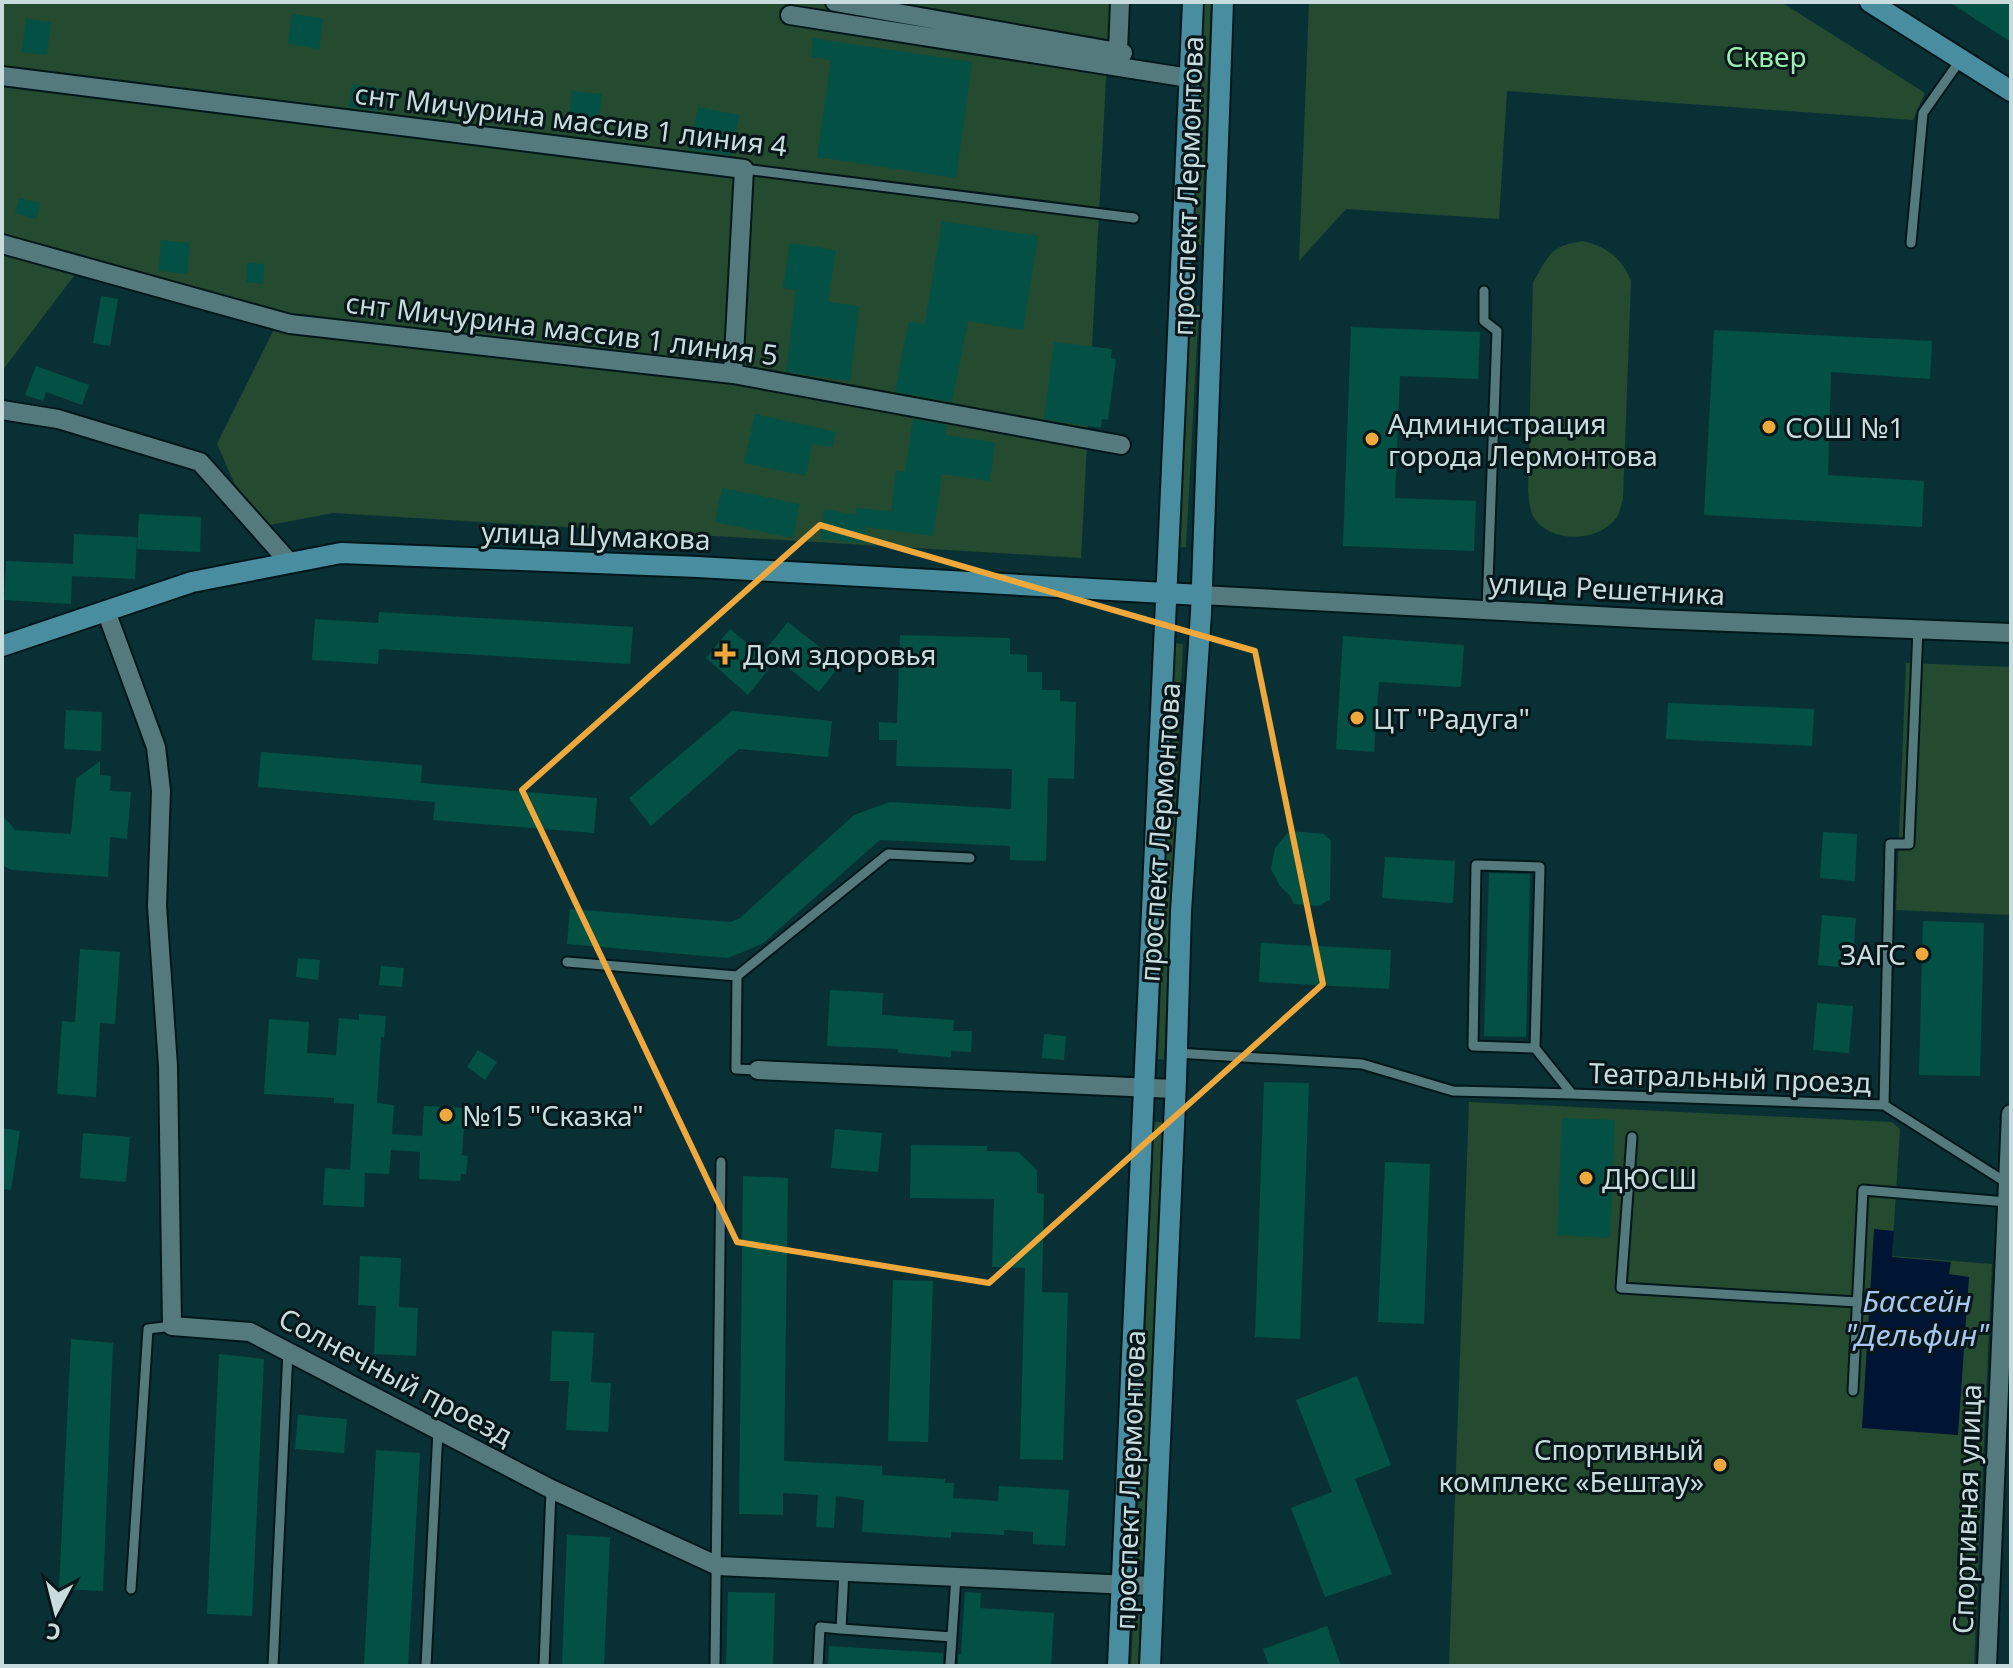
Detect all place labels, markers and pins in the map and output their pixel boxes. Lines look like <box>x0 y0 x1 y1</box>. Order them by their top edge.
place label: Администрация города Лермонтова <box>1388 404 1658 474</box>
place label: СОШ №1 <box>1785 408 1905 446</box>
marker: СОШ №1 <box>1760 418 1778 436</box>
marker: Администрация города Лермонтова <box>1363 430 1381 448</box>
place label: Дом здоровья <box>743 635 936 673</box>
marker: Дом здоровья <box>714 643 736 665</box>
place label: ЦТ "Радуга" <box>1373 699 1530 737</box>
marker: ЦТ "Радуга" <box>1348 709 1366 727</box>
place label: ЗАГС <box>1840 935 1906 973</box>
marker: ЗАГС <box>1913 945 1931 963</box>
place label: №15 "Сказка" <box>462 1096 644 1134</box>
marker: №15 "Сказка" <box>437 1106 455 1124</box>
place label: ДЮСШ <box>1602 1159 1697 1197</box>
marker: ДЮСШ <box>1577 1169 1595 1187</box>
place label: Спортивный комплекс «Бештау» <box>1439 1430 1704 1500</box>
marker: Спортивный комплекс «Бештау» <box>1711 1456 1729 1474</box>

